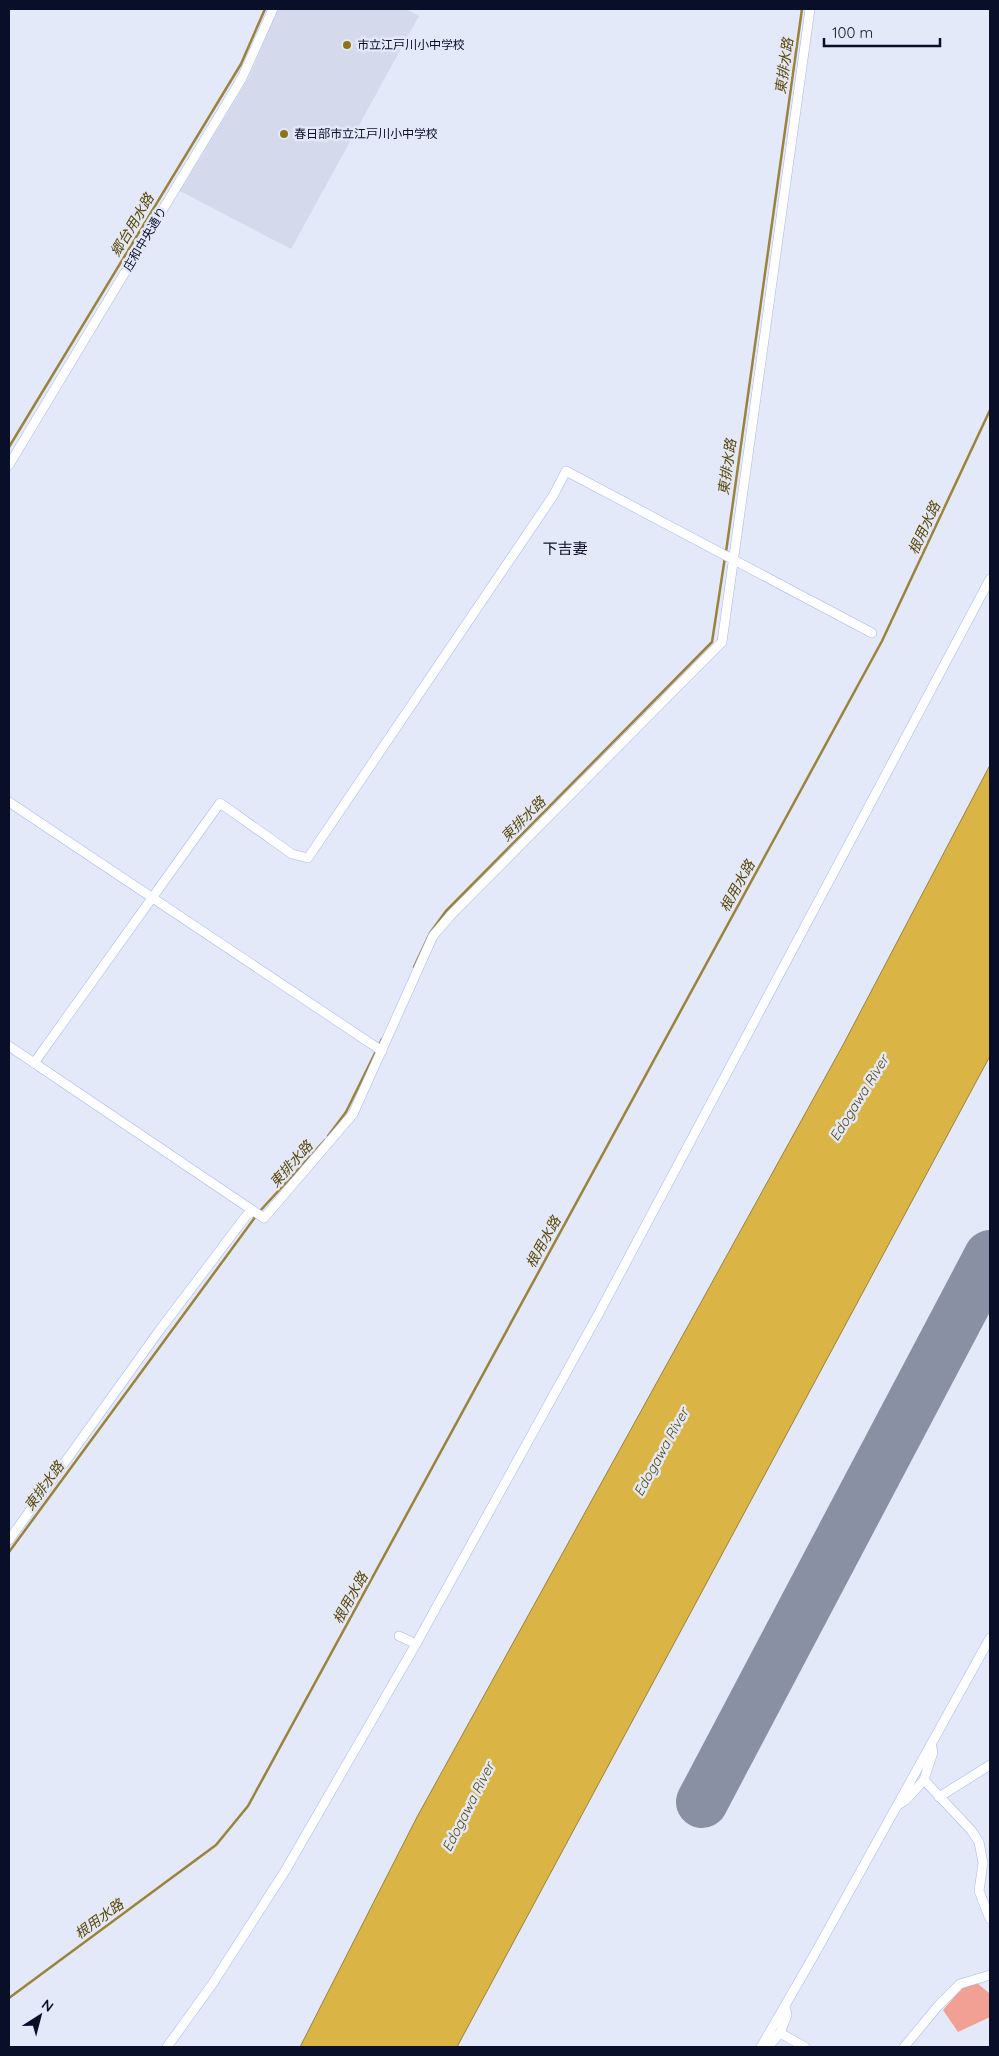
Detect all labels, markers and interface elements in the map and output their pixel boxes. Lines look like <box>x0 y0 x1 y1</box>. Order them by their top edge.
scale bar <box>824 15 940 47</box>
text: 100 m <box>832 23 873 42</box>
water label: 東排水路 <box>771 36 797 95</box>
place label: 市立江戸川小中学校 <box>357 37 465 52</box>
marker: 市立江戸川小中学校 <box>341 39 353 51</box>
place label: 春日部市立江戸川小中学校 <box>294 126 438 141</box>
marker: 春日部市立江戸川小中学校 <box>278 128 290 140</box>
water label: 郷台用水路 <box>106 190 158 260</box>
street label: 庄和中央通り <box>120 204 170 273</box>
water label: 東排水路 <box>714 437 740 496</box>
water label: 根用水路 <box>904 498 944 557</box>
district label: 下吉妻 <box>542 539 588 558</box>
water label: 東排水路 <box>497 792 550 845</box>
water label: 根用水路 <box>716 856 759 915</box>
water label: Edogawa River <box>825 1050 893 1144</box>
water label: 東排水路 <box>266 1136 317 1191</box>
water label: 根用水路 <box>522 1212 565 1271</box>
water label: Edogawa River <box>629 1403 693 1499</box>
water label: 東排水路 <box>20 1457 68 1514</box>
water label: 根用水路 <box>329 1568 372 1627</box>
water label: Edogawa River <box>438 1758 499 1855</box>
water label: 根用水路 <box>71 1895 128 1943</box>
north arrow <box>15 1991 65 2041</box>
text: N <box>38 1995 57 2016</box>

